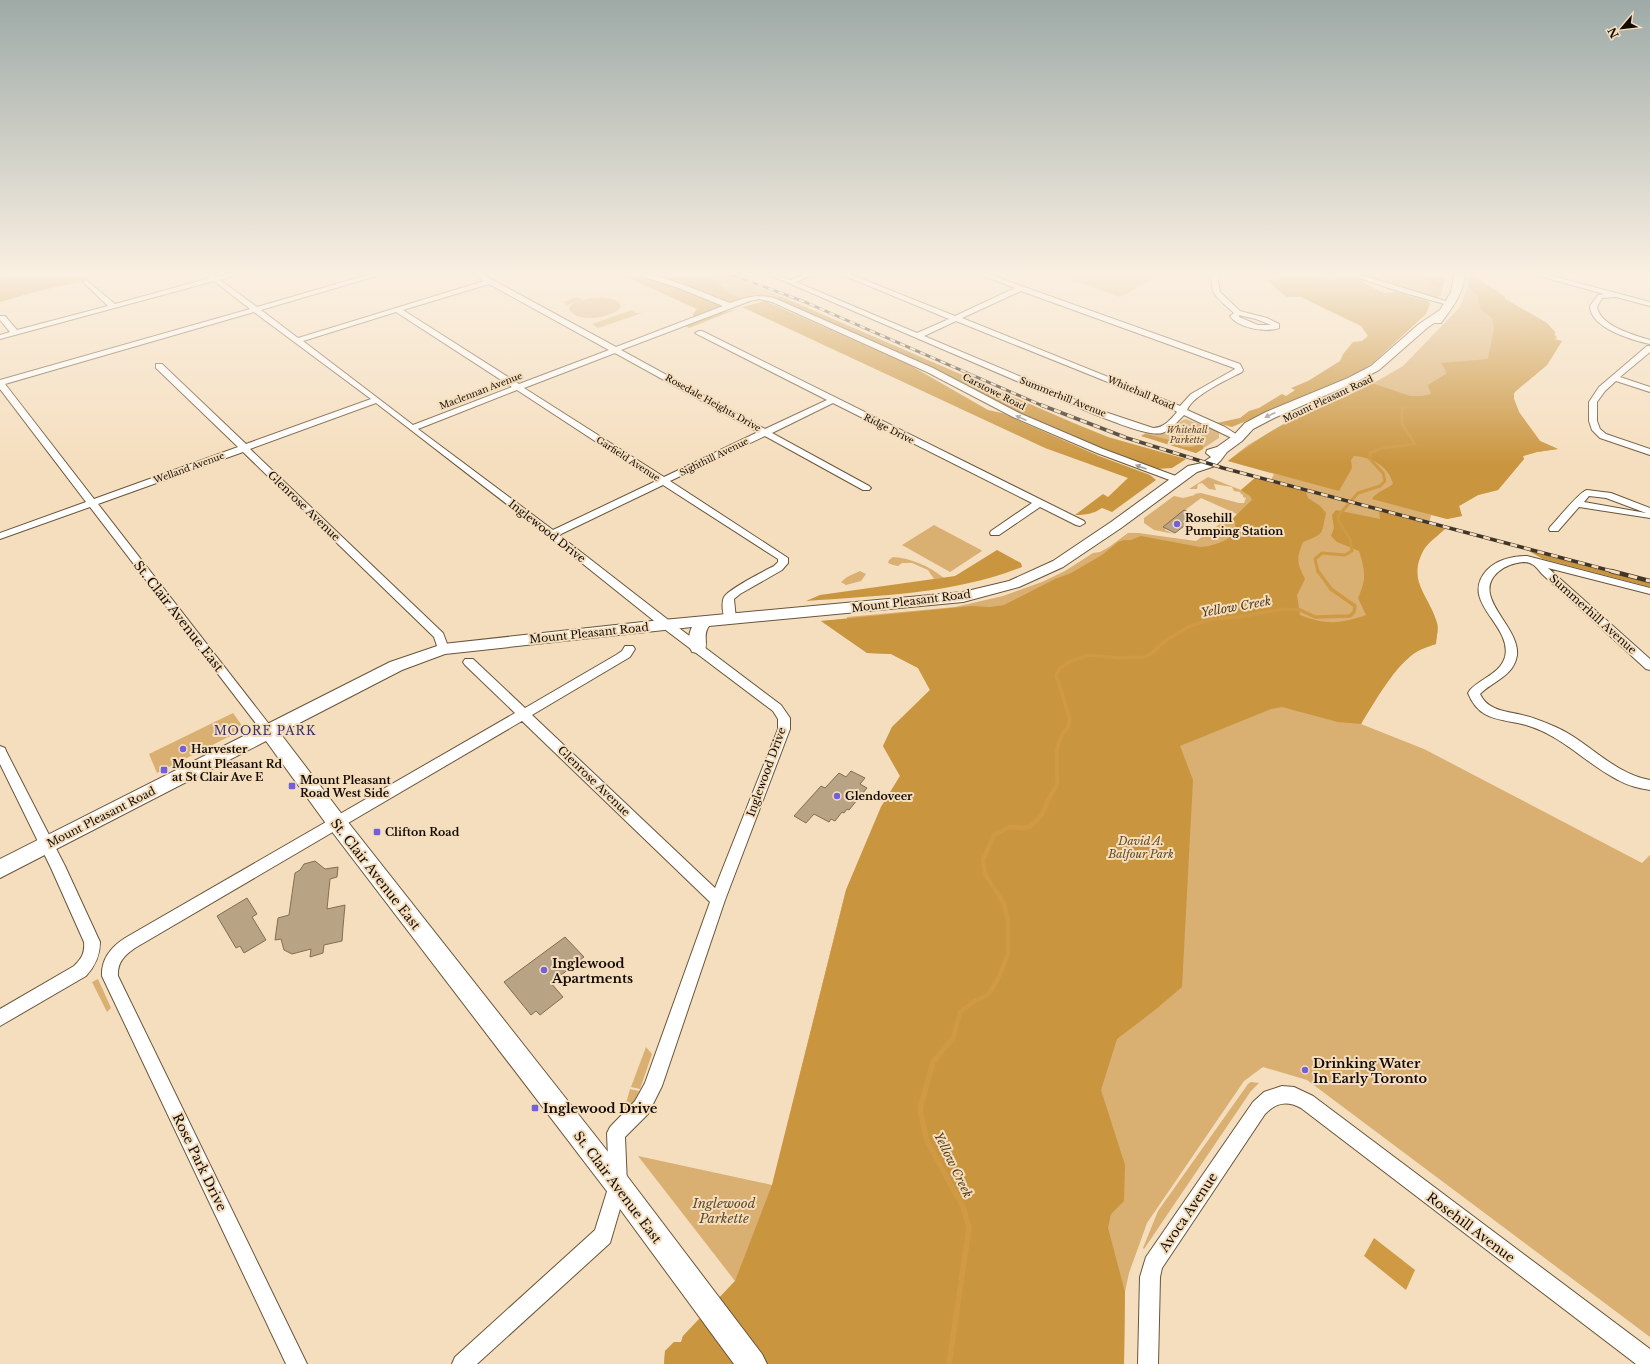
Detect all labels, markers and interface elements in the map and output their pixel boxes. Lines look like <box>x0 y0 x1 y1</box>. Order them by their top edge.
north arrow <box>1602 8 1642 48</box>
text: N <box>1604 24 1622 41</box>
street label: Maclennan Avenue <box>438 370 524 411</box>
street label: Carstowe Road <box>961 371 1027 412</box>
street label: Rosedale Heights Drive <box>664 372 763 433</box>
street label: Whitehall Road <box>1105 373 1177 412</box>
street label: Mount Pleasant Road <box>1281 373 1375 424</box>
street label: Summerhill Avenue <box>1018 374 1108 419</box>
street label: Ridge Drive <box>862 411 916 446</box>
one-way arrow <box>1264 412 1276 418</box>
one-way arrow <box>1015 414 1027 420</box>
park label: Whitehall Parkette <box>1166 424 1208 445</box>
street label: Garfield Avenue <box>594 434 662 483</box>
street label: Sighthill Avenue <box>677 435 750 478</box>
street label: Welland Avenue <box>151 450 226 486</box>
one-way arrow <box>1135 463 1147 469</box>
street label: Glenrose Avenue <box>265 468 343 544</box>
street label: Inglewood Drive <box>506 497 588 565</box>
place label: Rosehill Pumping Station <box>1185 511 1283 538</box>
marker: Rosehill Pumping Station <box>1172 519 1182 529</box>
street label: St. Clair Avenue East <box>130 557 227 675</box>
street label: Summerhill Avenue <box>1546 571 1640 657</box>
street label: Mount Pleasant Road <box>851 587 972 615</box>
water label: Yellow Creek <box>1200 593 1272 620</box>
street label: Mount Pleasant Road <box>529 620 650 646</box>
district label: MOORE PARK <box>214 723 316 738</box>
street label: Inglewood Drive <box>743 725 789 819</box>
place label: Harvester <box>191 742 248 756</box>
street label: Glenrose Avenue <box>555 743 633 819</box>
marker: Harvester <box>178 744 188 754</box>
place label: Mount Pleasant Rd at St Clair Ave E <box>172 757 283 784</box>
marker: Mount Pleasant Rd at St Clair Ave E <box>159 765 169 775</box>
place label: Mount Pleasant Road West Side <box>300 773 392 800</box>
marker: Mount Pleasant Road West Side <box>287 781 297 791</box>
street label: Mount Pleasant Road <box>44 783 158 850</box>
place label: Glendoveer <box>845 789 913 803</box>
marker: Glendoveer <box>832 791 842 801</box>
street label: St. Clair Avenue East <box>327 815 424 933</box>
place label: Clifton Road <box>385 825 460 839</box>
marker: Clifton Road <box>372 827 382 837</box>
park label: David A. Balfour Park <box>1107 834 1174 861</box>
place label: Inglewood Apartments <box>551 955 633 987</box>
marker: Inglewood Apartments <box>539 965 549 975</box>
place label: Drinking Water In Early Toronto <box>1313 1055 1428 1087</box>
marker: Drinking Water In Early Toronto <box>1300 1065 1310 1075</box>
place label: Inglewood Drive <box>543 1100 658 1117</box>
marker: Inglewood Drive <box>530 1103 540 1113</box>
street label: Rose Park Drive <box>169 1111 231 1214</box>
street label: St. Clair Avenue East <box>570 1128 666 1247</box>
water label: Yellow Creek <box>931 1130 976 1200</box>
street label: Avoca Avenue <box>1155 1169 1221 1256</box>
street label: Rosehill Avenue <box>1423 1189 1518 1266</box>
park label: Inglewood Parkette <box>692 1195 756 1227</box>

